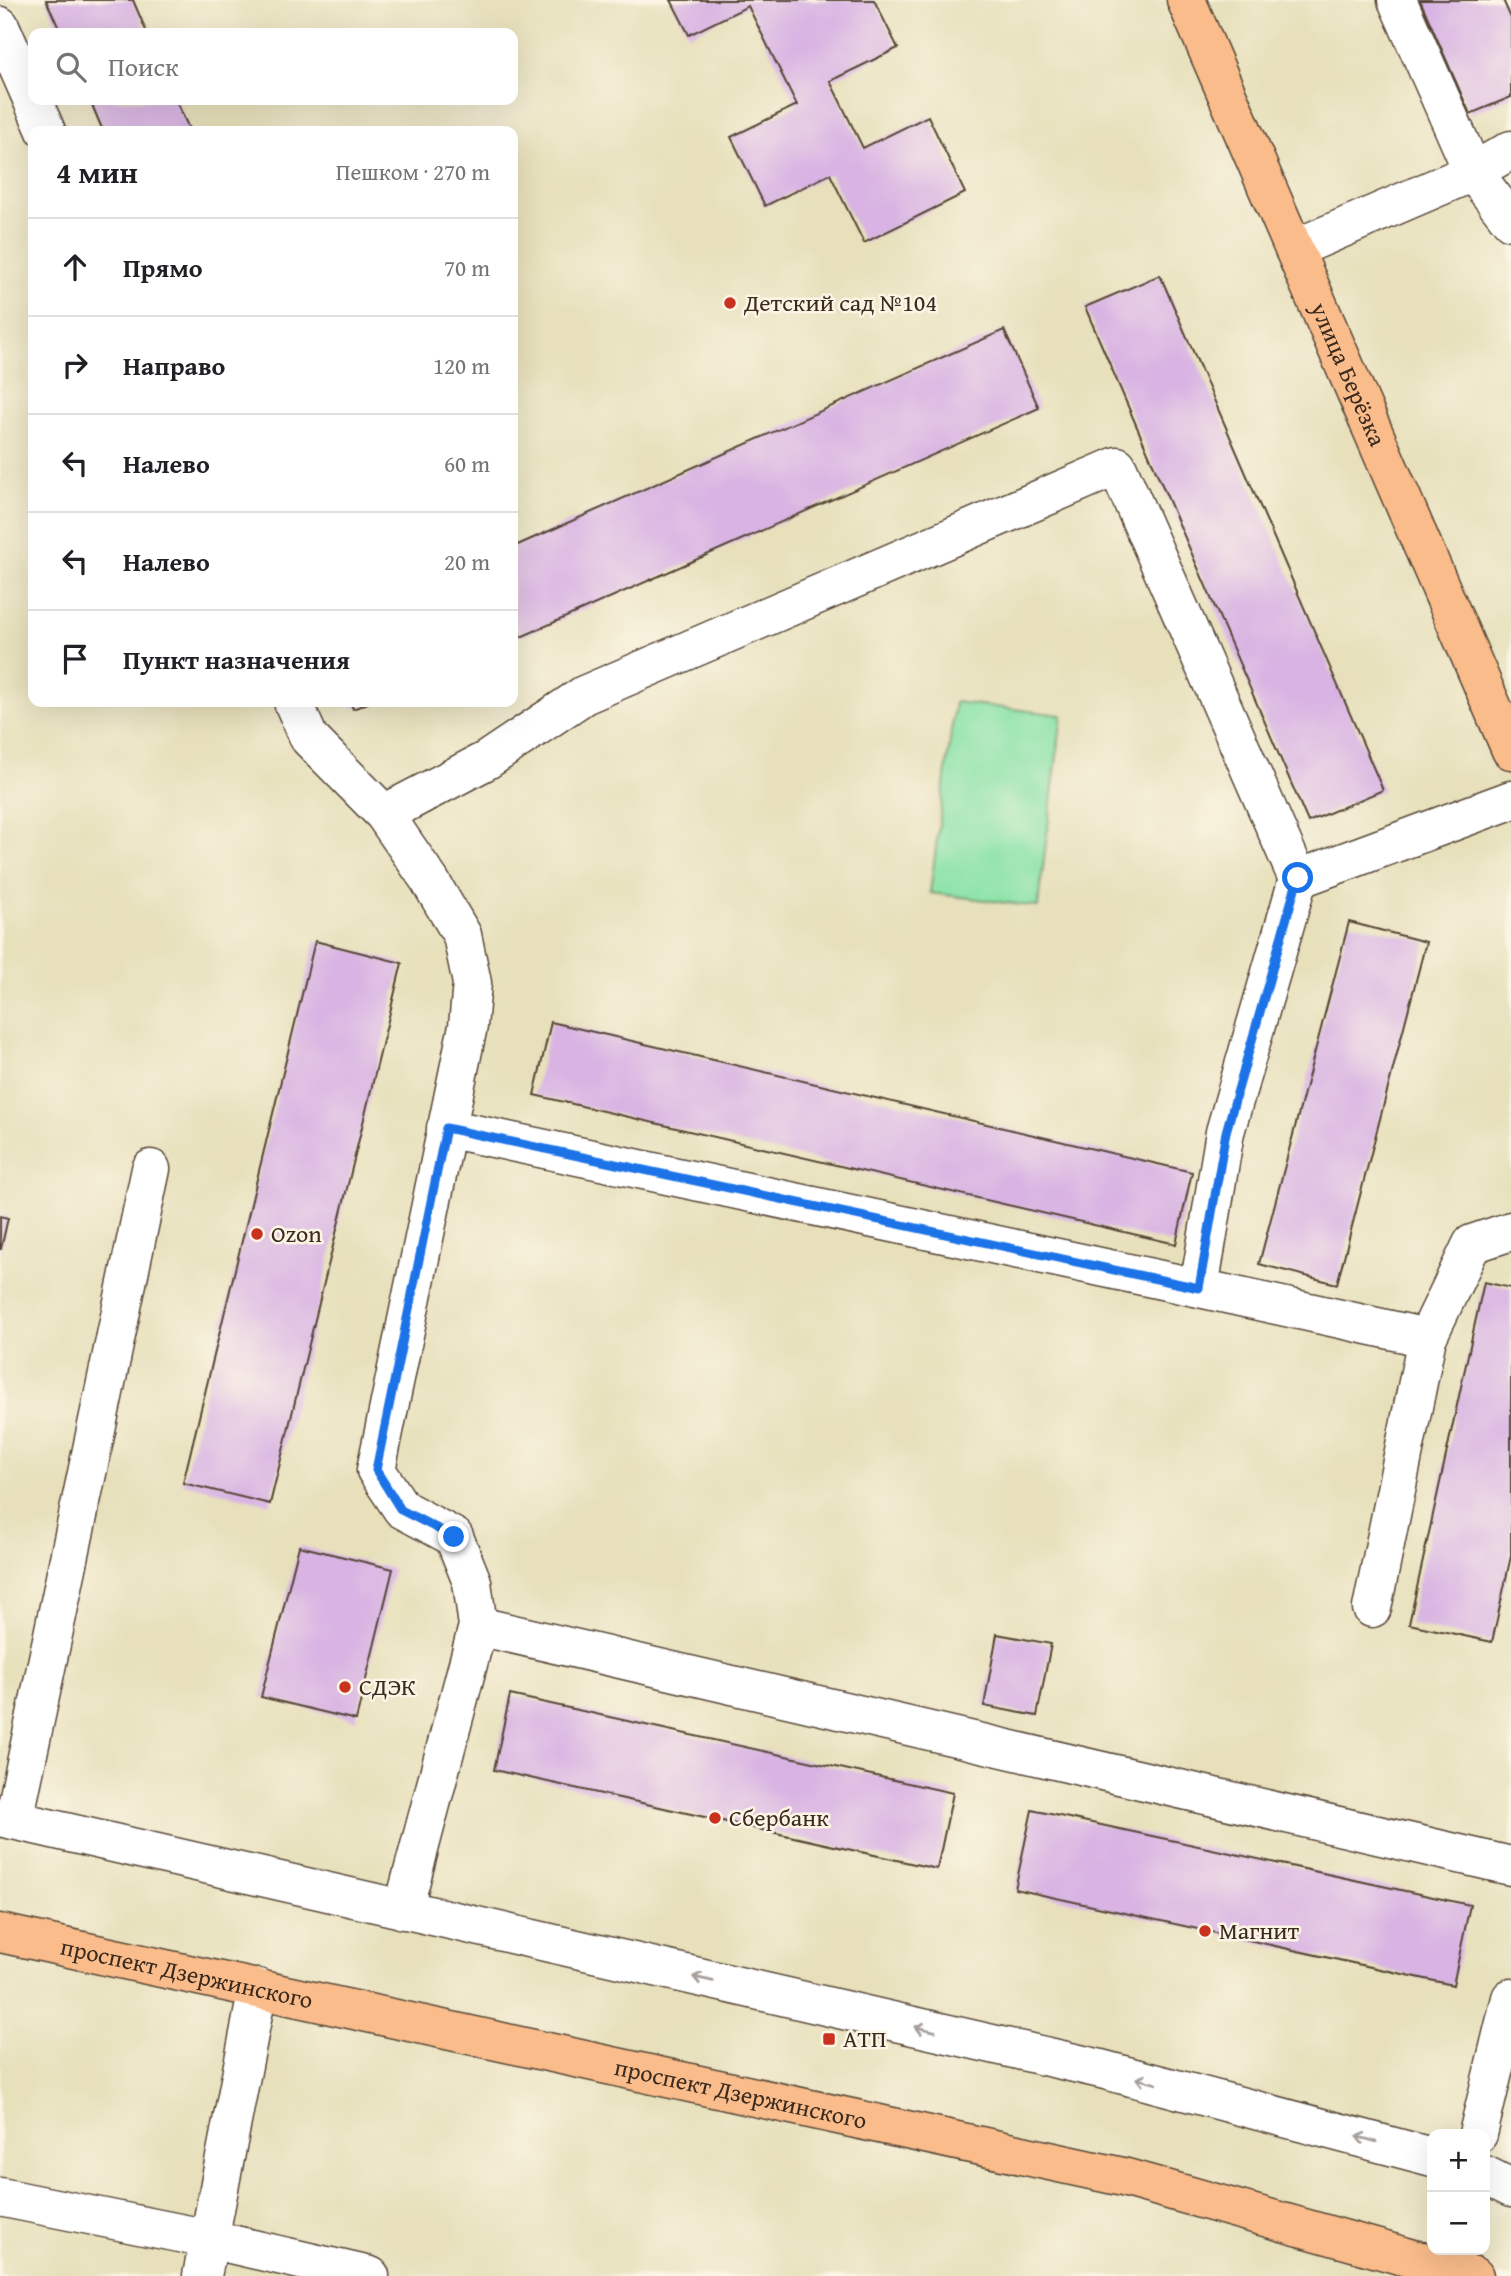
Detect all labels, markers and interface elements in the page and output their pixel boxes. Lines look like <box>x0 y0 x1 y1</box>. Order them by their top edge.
search box <box>28 28 518 105</box>
text: Поиск <box>108 47 179 86</box>
icon: search <box>52 48 90 86</box>
text: 4 мин <box>56 150 138 194</box>
text: Пешком · 270 m <box>336 155 490 188</box>
icon: ahead <box>56 248 94 286</box>
text: Прямо <box>123 248 203 287</box>
text: 70 m <box>444 251 490 284</box>
place label: Детский сад №104 <box>743 285 937 320</box>
marker: Детский сад №104 <box>722 295 738 311</box>
street label: улица Берёзка <box>1302 296 1396 452</box>
icon: right <box>56 346 94 384</box>
text: Направо <box>123 346 225 385</box>
text: 120 m <box>433 349 490 382</box>
icon: left <box>56 444 94 482</box>
text: Налево <box>123 444 210 483</box>
text: 60 m <box>444 447 490 480</box>
icon: left <box>56 542 94 580</box>
text: Налево <box>123 542 210 581</box>
text: 20 m <box>444 545 490 578</box>
icon: arrive <box>56 640 94 678</box>
text: Пункт назначения <box>123 640 350 679</box>
route start <box>1282 862 1313 893</box>
place label: Ozon <box>271 1216 322 1251</box>
marker: Ozon <box>249 1226 265 1242</box>
route end <box>438 1521 469 1552</box>
place label: СДЭК <box>359 1669 416 1704</box>
marker: СДЭК <box>337 1679 353 1695</box>
place label: Сбербанк <box>729 1800 829 1835</box>
marker: Сбербанк <box>707 1810 723 1826</box>
place label: Магнит <box>1219 1913 1300 1948</box>
marker: Магнит <box>1197 1923 1213 1939</box>
street label: проспект Дзержинского <box>57 1929 316 2017</box>
one-way arrow <box>692 1971 715 1985</box>
place label: АТП <box>843 2021 886 2056</box>
one-way arrow <box>914 2022 937 2035</box>
marker: АТП <box>821 2031 837 2047</box>
street label: проспект Дзержинского <box>611 2049 870 2138</box>
one-way arrow <box>1135 2074 1158 2087</box>
map controls <box>1427 2129 1490 2255</box>
button: + <box>1427 2129 1490 2192</box>
one-way arrow <box>1355 2132 1378 2145</box>
button: − <box>1427 2192 1490 2255</box>

